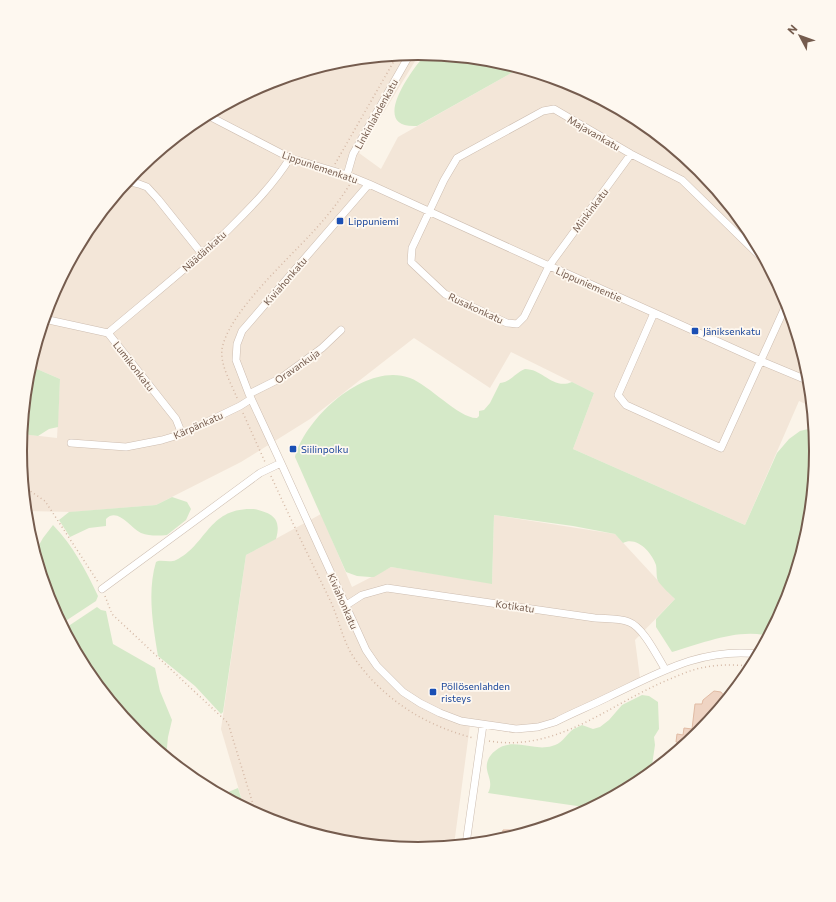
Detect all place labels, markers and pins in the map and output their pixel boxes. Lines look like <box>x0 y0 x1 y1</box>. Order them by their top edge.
place label: Lippuniemi <box>348 215 399 227</box>
marker: Lippuniemi <box>335 216 345 226</box>
place label: Jäniksenkatu <box>703 325 761 337</box>
marker: Jäniksenkatu <box>690 326 700 336</box>
place label: Siilinpolku <box>301 443 348 455</box>
marker: Siilinpolku <box>288 444 298 454</box>
place label: Pöllösenlahden risteys <box>441 680 510 704</box>
marker: Pöllösenlahden risteys <box>428 687 438 697</box>

